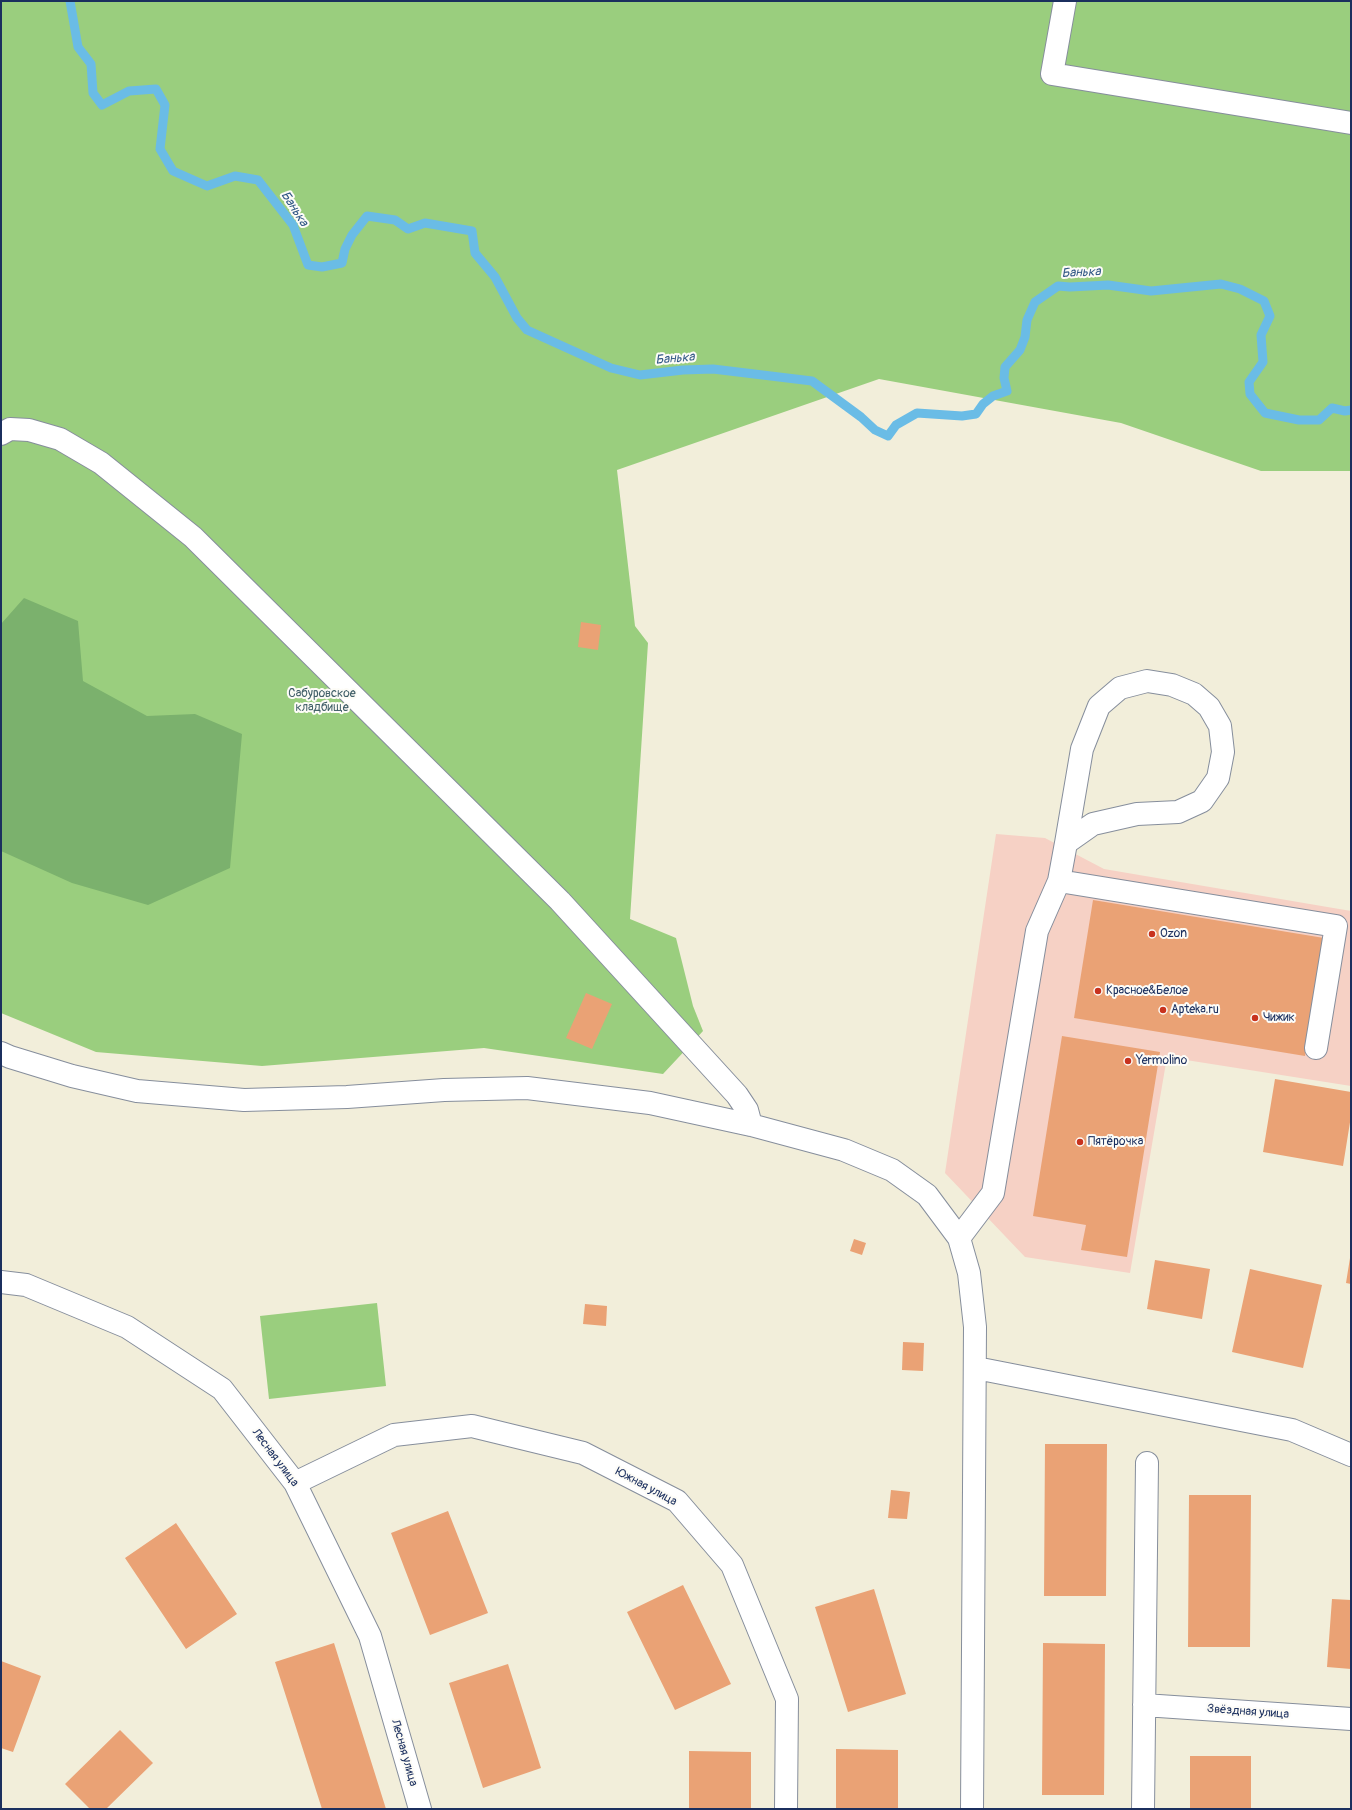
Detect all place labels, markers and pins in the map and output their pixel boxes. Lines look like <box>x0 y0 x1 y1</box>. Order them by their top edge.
place label: Ozon <box>1160 927 1187 941</box>
marker: Ozon <box>1147 929 1157 939</box>
place label: Красное&Белое <box>1106 984 1188 998</box>
marker: Красное&Белое <box>1093 986 1103 996</box>
place label: Apteka.ru <box>1171 1003 1219 1017</box>
marker: Apteka.ru <box>1158 1005 1168 1015</box>
place label: Чижик <box>1263 1011 1295 1025</box>
marker: Чижик <box>1250 1013 1260 1023</box>
place label: Yermolino <box>1136 1054 1187 1068</box>
marker: Yermolino <box>1123 1056 1133 1066</box>
place label: Пятёрочка <box>1088 1135 1143 1149</box>
marker: Пятёрочка <box>1075 1137 1085 1147</box>

